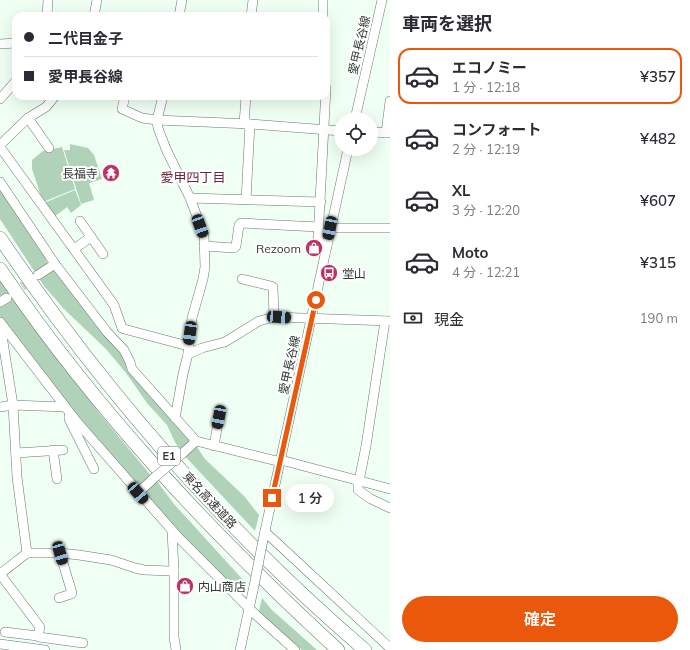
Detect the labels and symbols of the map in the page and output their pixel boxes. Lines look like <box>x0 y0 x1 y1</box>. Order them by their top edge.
street label: 愛甲長谷線 <box>345 14 373 76</box>
temple icon: 長福寺 <box>101 163 121 183</box>
place label: 長福寺 <box>62 166 98 181</box>
district label: 愛甲四丁目 <box>160 169 226 185</box>
car <box>190 213 210 239</box>
car <box>322 215 338 241</box>
shop icon: Rezoom <box>304 238 324 258</box>
place label: Rezoom <box>256 241 301 256</box>
bus stop icon: 堂山 <box>319 263 339 283</box>
place label: 堂山 <box>342 266 366 281</box>
route start <box>307 291 325 309</box>
car <box>267 310 291 324</box>
car <box>182 320 198 346</box>
street label: 愛甲長谷線 <box>275 334 303 396</box>
car <box>211 404 227 430</box>
road number: E1 <box>158 447 180 465</box>
street label: 東名高速道路 <box>180 469 240 531</box>
car <box>126 480 150 506</box>
callout: 1 分 <box>286 484 334 512</box>
route end <box>263 489 281 507</box>
car <box>51 540 69 566</box>
shop icon: 内山商店 <box>175 576 195 596</box>
place label: 内山商店 <box>198 579 246 594</box>

